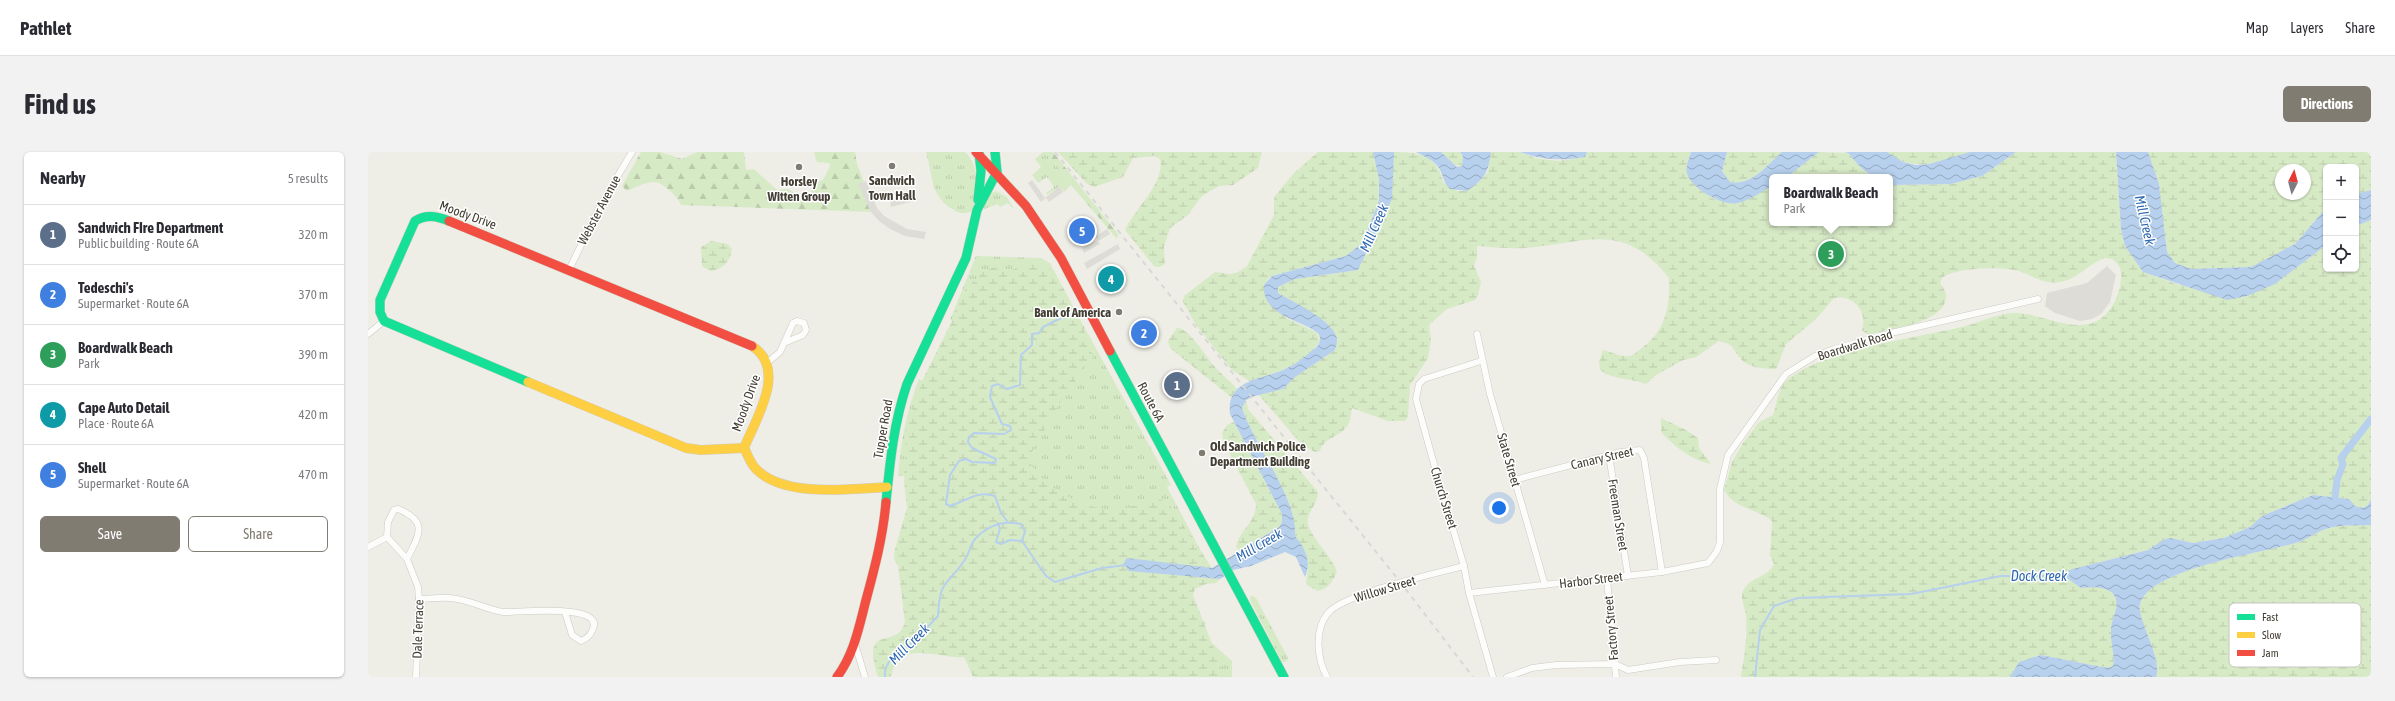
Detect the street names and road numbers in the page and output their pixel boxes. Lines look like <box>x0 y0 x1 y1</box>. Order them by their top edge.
street label: Webster Avenue <box>574 172 624 247</box>
street label: Moody Drive <box>437 198 499 232</box>
street label: Boardwalk Road <box>1816 326 1894 364</box>
street label: Moody Drive <box>729 372 763 434</box>
street label: Route 6A <box>1134 380 1168 425</box>
street label: Tupper Road <box>870 398 896 460</box>
street label: State Street <box>1494 431 1524 489</box>
street label: Canary Street <box>1569 443 1635 472</box>
street label: Church Street <box>1428 465 1461 531</box>
street label: Freeman Street <box>1605 478 1631 552</box>
street label: Harbor Street <box>1558 569 1624 591</box>
street label: Willow Street <box>1353 573 1418 605</box>
street label: Factory Street <box>1601 595 1621 661</box>
street label: Dale Terrace <box>409 599 427 659</box>

